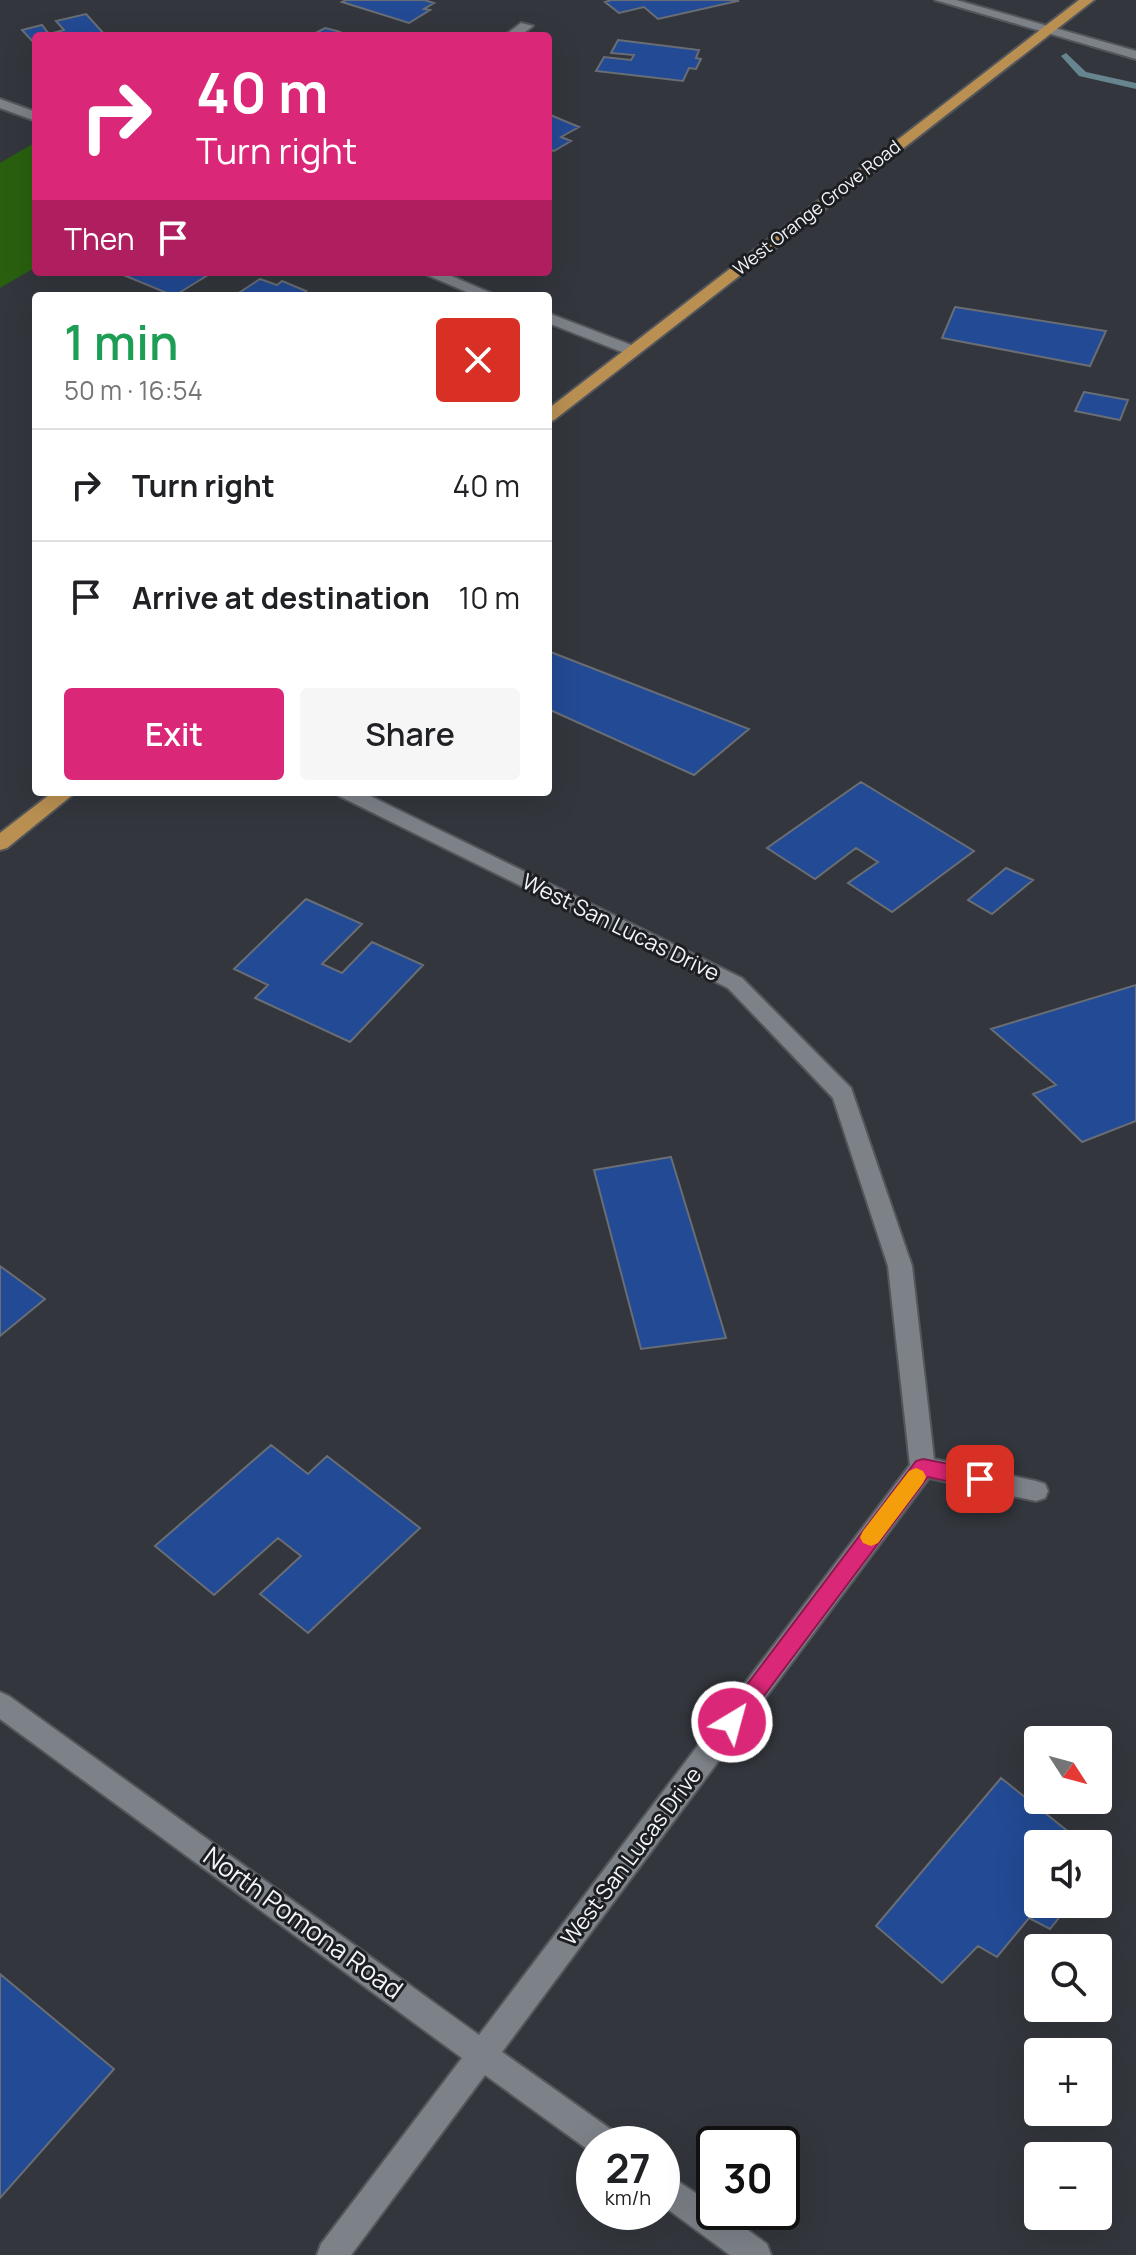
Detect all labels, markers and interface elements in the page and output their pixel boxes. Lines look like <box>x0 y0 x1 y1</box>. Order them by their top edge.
text: 40 m <box>196 53 328 130</box>
icon: right <box>64 64 168 168</box>
text: Turn right <box>196 126 357 175</box>
street label: West Orange Grove Road <box>728 134 905 280</box>
icon: arrive <box>151 216 195 260</box>
text: Then <box>64 218 135 259</box>
text: 1 min <box>64 309 178 374</box>
button: close <box>436 318 520 402</box>
text: 50 m · 16:54 <box>64 372 203 408</box>
icon: right <box>64 463 108 507</box>
text: Turn right <box>132 465 275 506</box>
text: 40 m <box>453 465 520 506</box>
icon: arrive <box>64 575 108 619</box>
text: Arrive at destination <box>132 577 430 618</box>
text: 10 m <box>459 577 520 618</box>
button: Exit <box>64 688 284 780</box>
button: Share <box>300 688 520 780</box>
street label: West San Lucas Drive <box>517 866 725 988</box>
pin <box>946 1445 1014 1513</box>
icon: arrive <box>958 1457 1002 1501</box>
position arrow <box>690 1680 774 1764</box>
north arrow <box>1024 1726 1112 1814</box>
map controls <box>1024 1726 1112 2230</box>
street label: West San Lucas Drive <box>554 1761 708 1951</box>
button: sound <box>1024 1830 1112 1918</box>
street label: North Pomona Road <box>196 1837 411 2007</box>
button: search <box>1024 1934 1112 2022</box>
button: + <box>1024 2038 1112 2126</box>
speed limit sign: 30 <box>696 2126 800 2230</box>
text: 27 <box>605 2140 651 2195</box>
button: − <box>1024 2142 1112 2230</box>
text: km/h <box>605 2184 651 2211</box>

